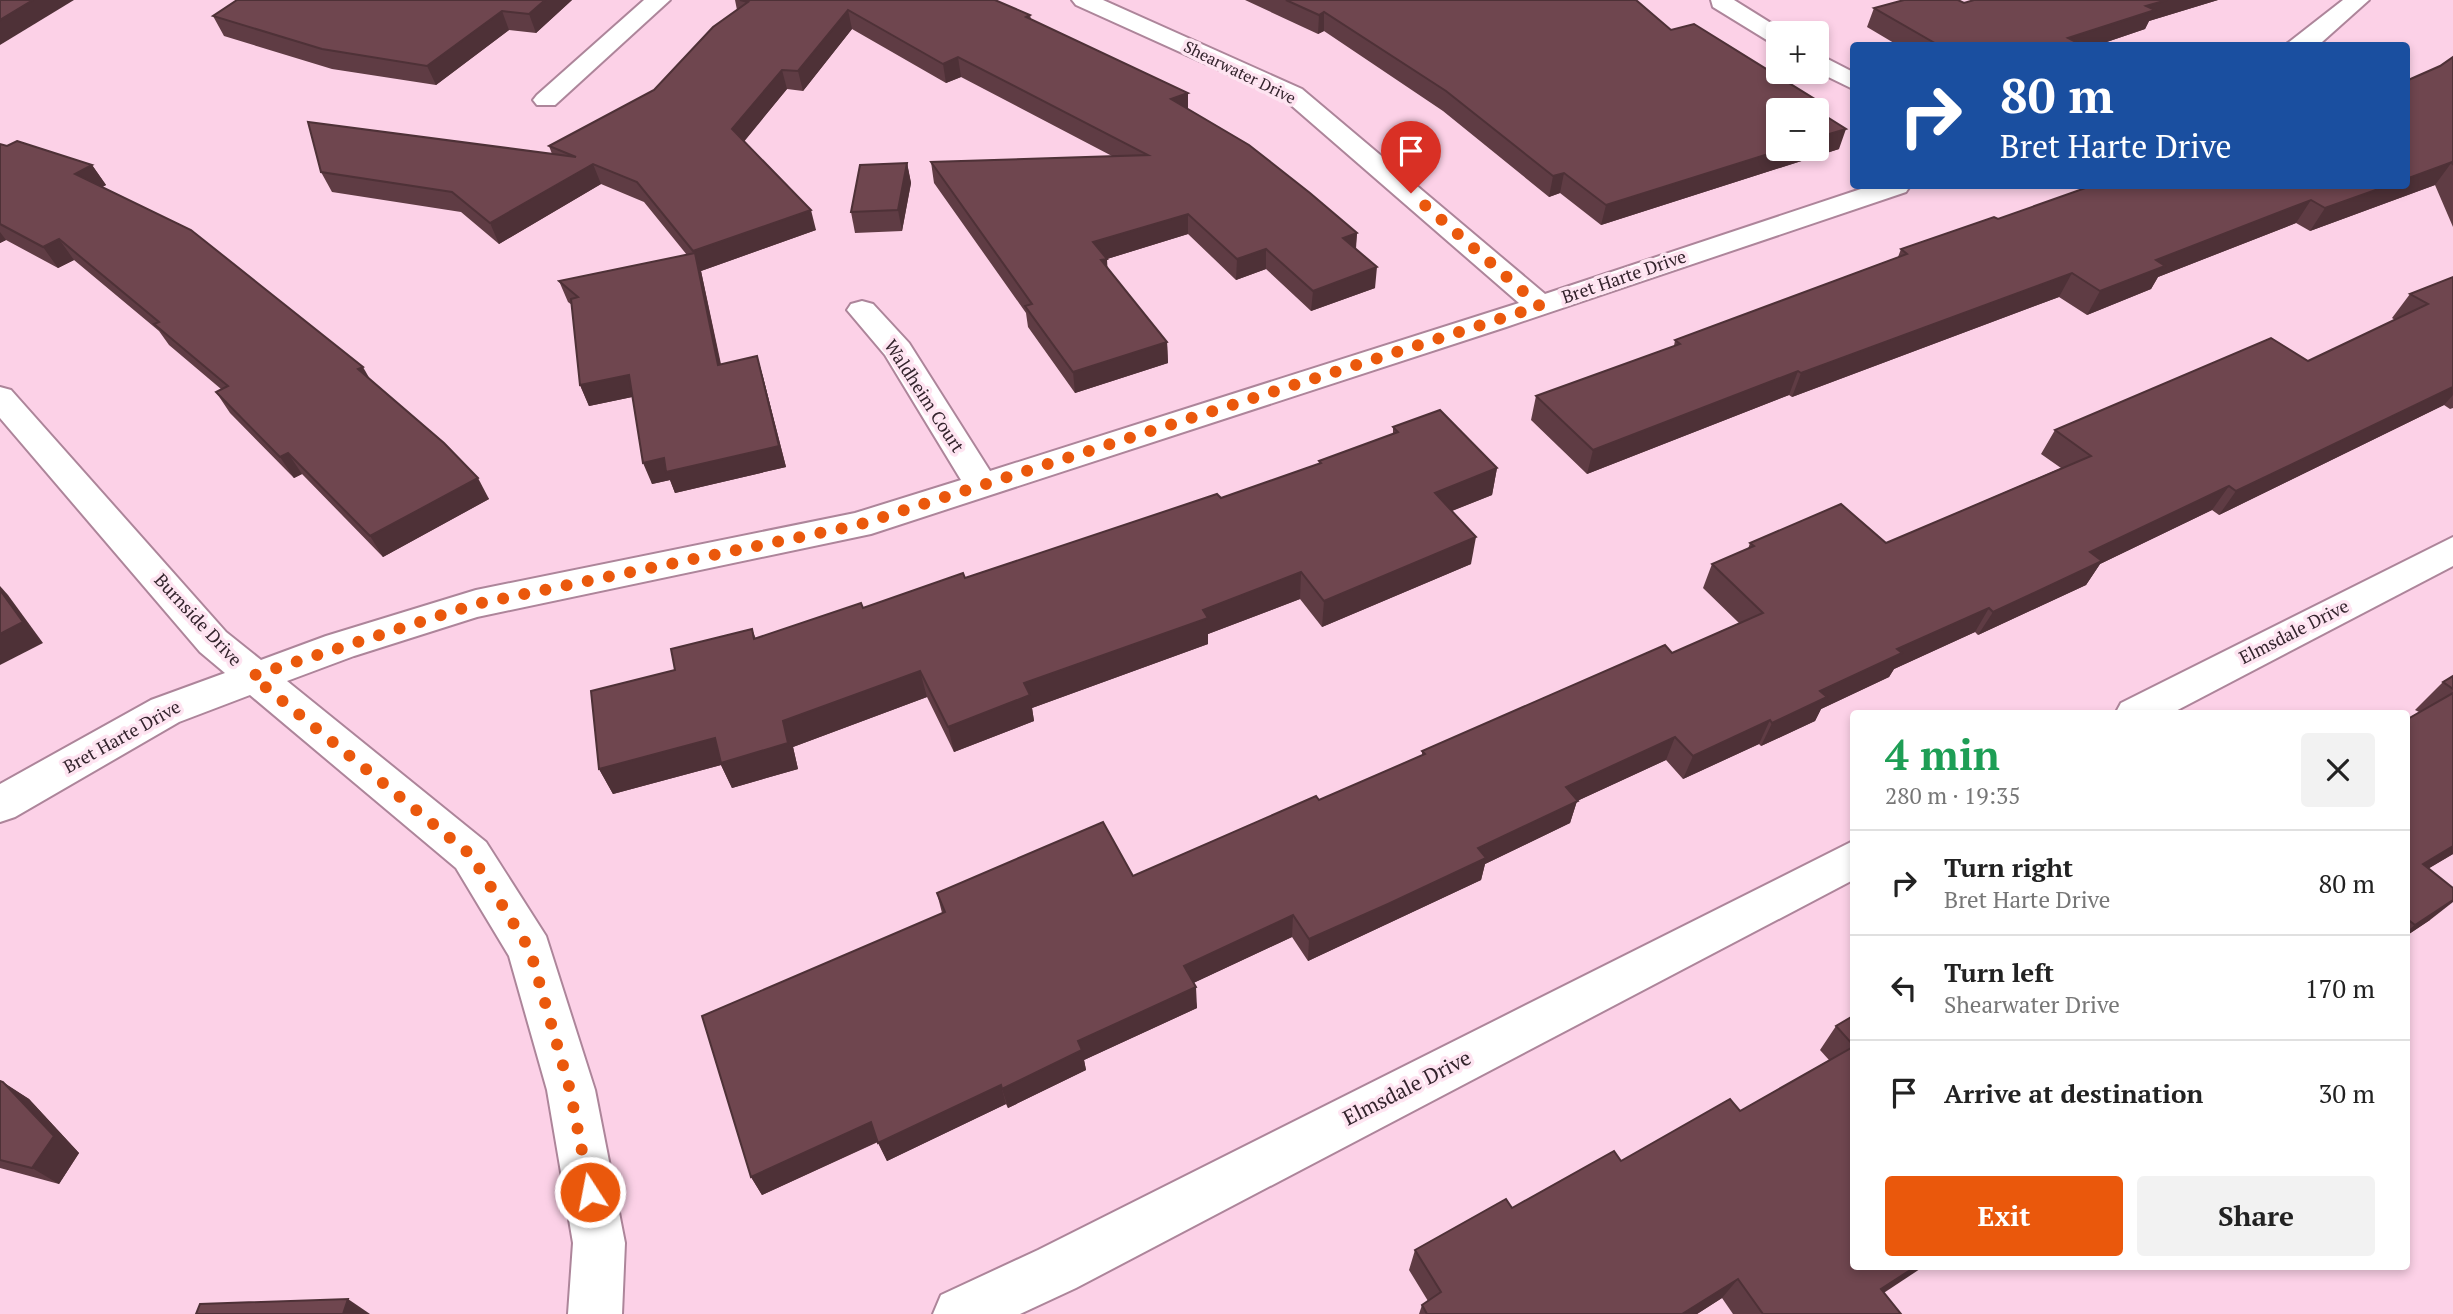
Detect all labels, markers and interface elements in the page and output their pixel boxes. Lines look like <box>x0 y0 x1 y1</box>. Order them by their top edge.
map controls <box>1766 21 1829 161</box>
button: + <box>1766 21 1829 84</box>
street label: Shearwater Drive <box>1180 35 1300 109</box>
text: 80 m <box>2000 62 2114 127</box>
icon: right <box>1885 70 1976 161</box>
button: − <box>1766 98 1829 161</box>
pin <box>1381 121 1441 193</box>
text: Bret Harte Drive <box>2000 125 2232 167</box>
icon: arrive <box>1392 132 1430 170</box>
street label: Bret Harte Drive <box>1558 244 1689 309</box>
street label: Waldheim Court <box>879 334 971 457</box>
street label: Burnside Drive <box>150 568 248 671</box>
street label: Elmsdale Drive <box>2235 593 2352 669</box>
street label: Bret Harte Drive <box>59 694 184 778</box>
text: 4 min <box>1885 726 2000 782</box>
button: close <box>2301 733 2375 807</box>
text: 280 m · 19:35 <box>1885 780 2020 811</box>
text: Turn right <box>1944 850 2073 884</box>
icon: right <box>1885 864 1923 902</box>
text: 80 m <box>2319 866 2375 900</box>
text: Bret Harte Drive <box>1944 884 2110 915</box>
text: Turn left <box>1944 955 2054 989</box>
icon: left <box>1885 969 1923 1007</box>
text: 170 m <box>2305 971 2375 1005</box>
text: Shearwater Drive <box>1944 989 2120 1020</box>
street label: Elmsdale Drive <box>1338 1043 1475 1131</box>
icon: arrive <box>1885 1074 1923 1112</box>
text: Arrive at destination <box>1944 1076 2203 1110</box>
text: 30 m <box>2319 1076 2375 1110</box>
position arrow <box>553 1155 627 1229</box>
button: Exit <box>1885 1176 2123 1256</box>
button: Share <box>2137 1176 2375 1256</box>

